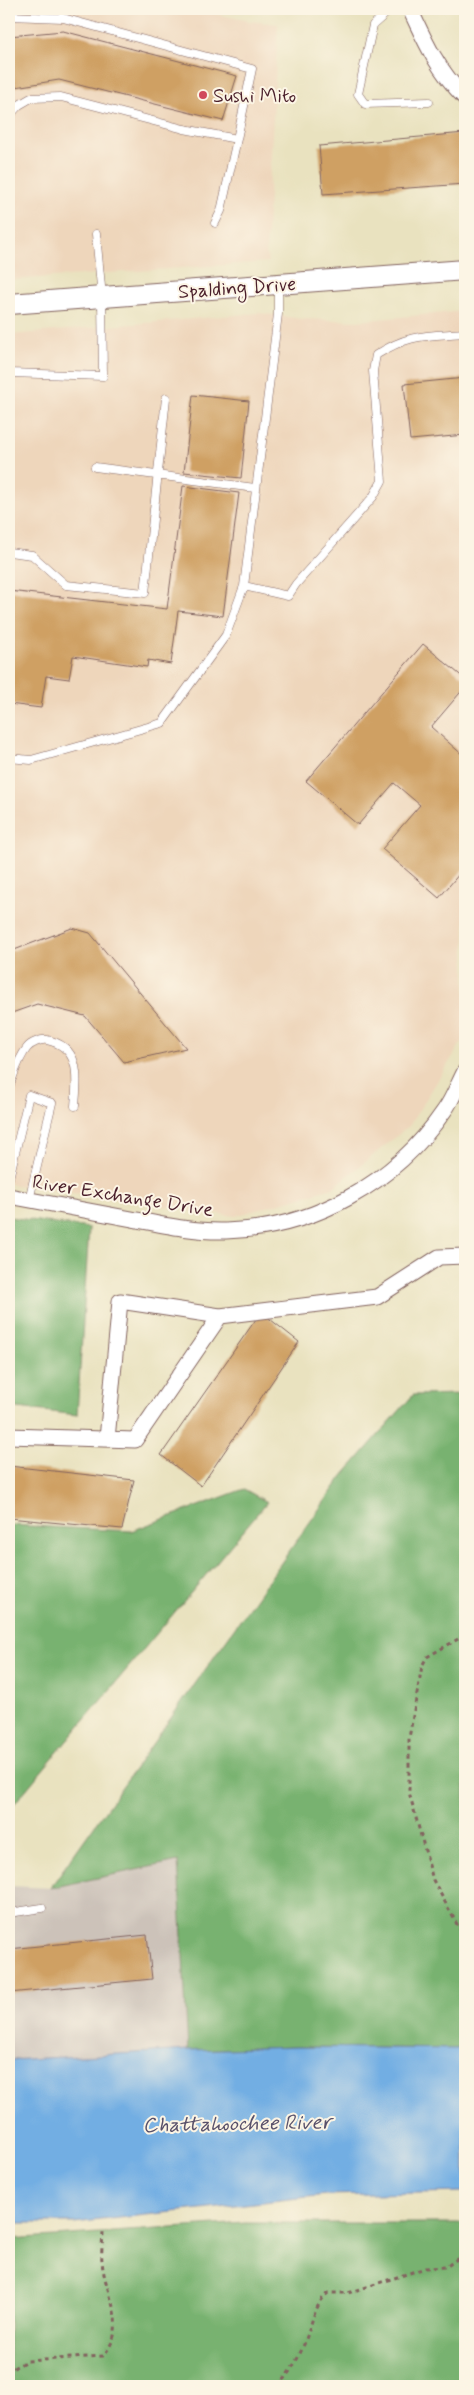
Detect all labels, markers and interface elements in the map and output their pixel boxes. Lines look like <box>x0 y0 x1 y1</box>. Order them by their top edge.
place label: Sushi Mito <box>213 83 296 110</box>
marker: Sushi Mito <box>197 89 209 101</box>
street label: Spalding Drive <box>177 271 297 307</box>
street label: River Exchange Drive <box>30 1169 215 1226</box>
water label: Chattahoochee River <box>142 2108 335 2140</box>

